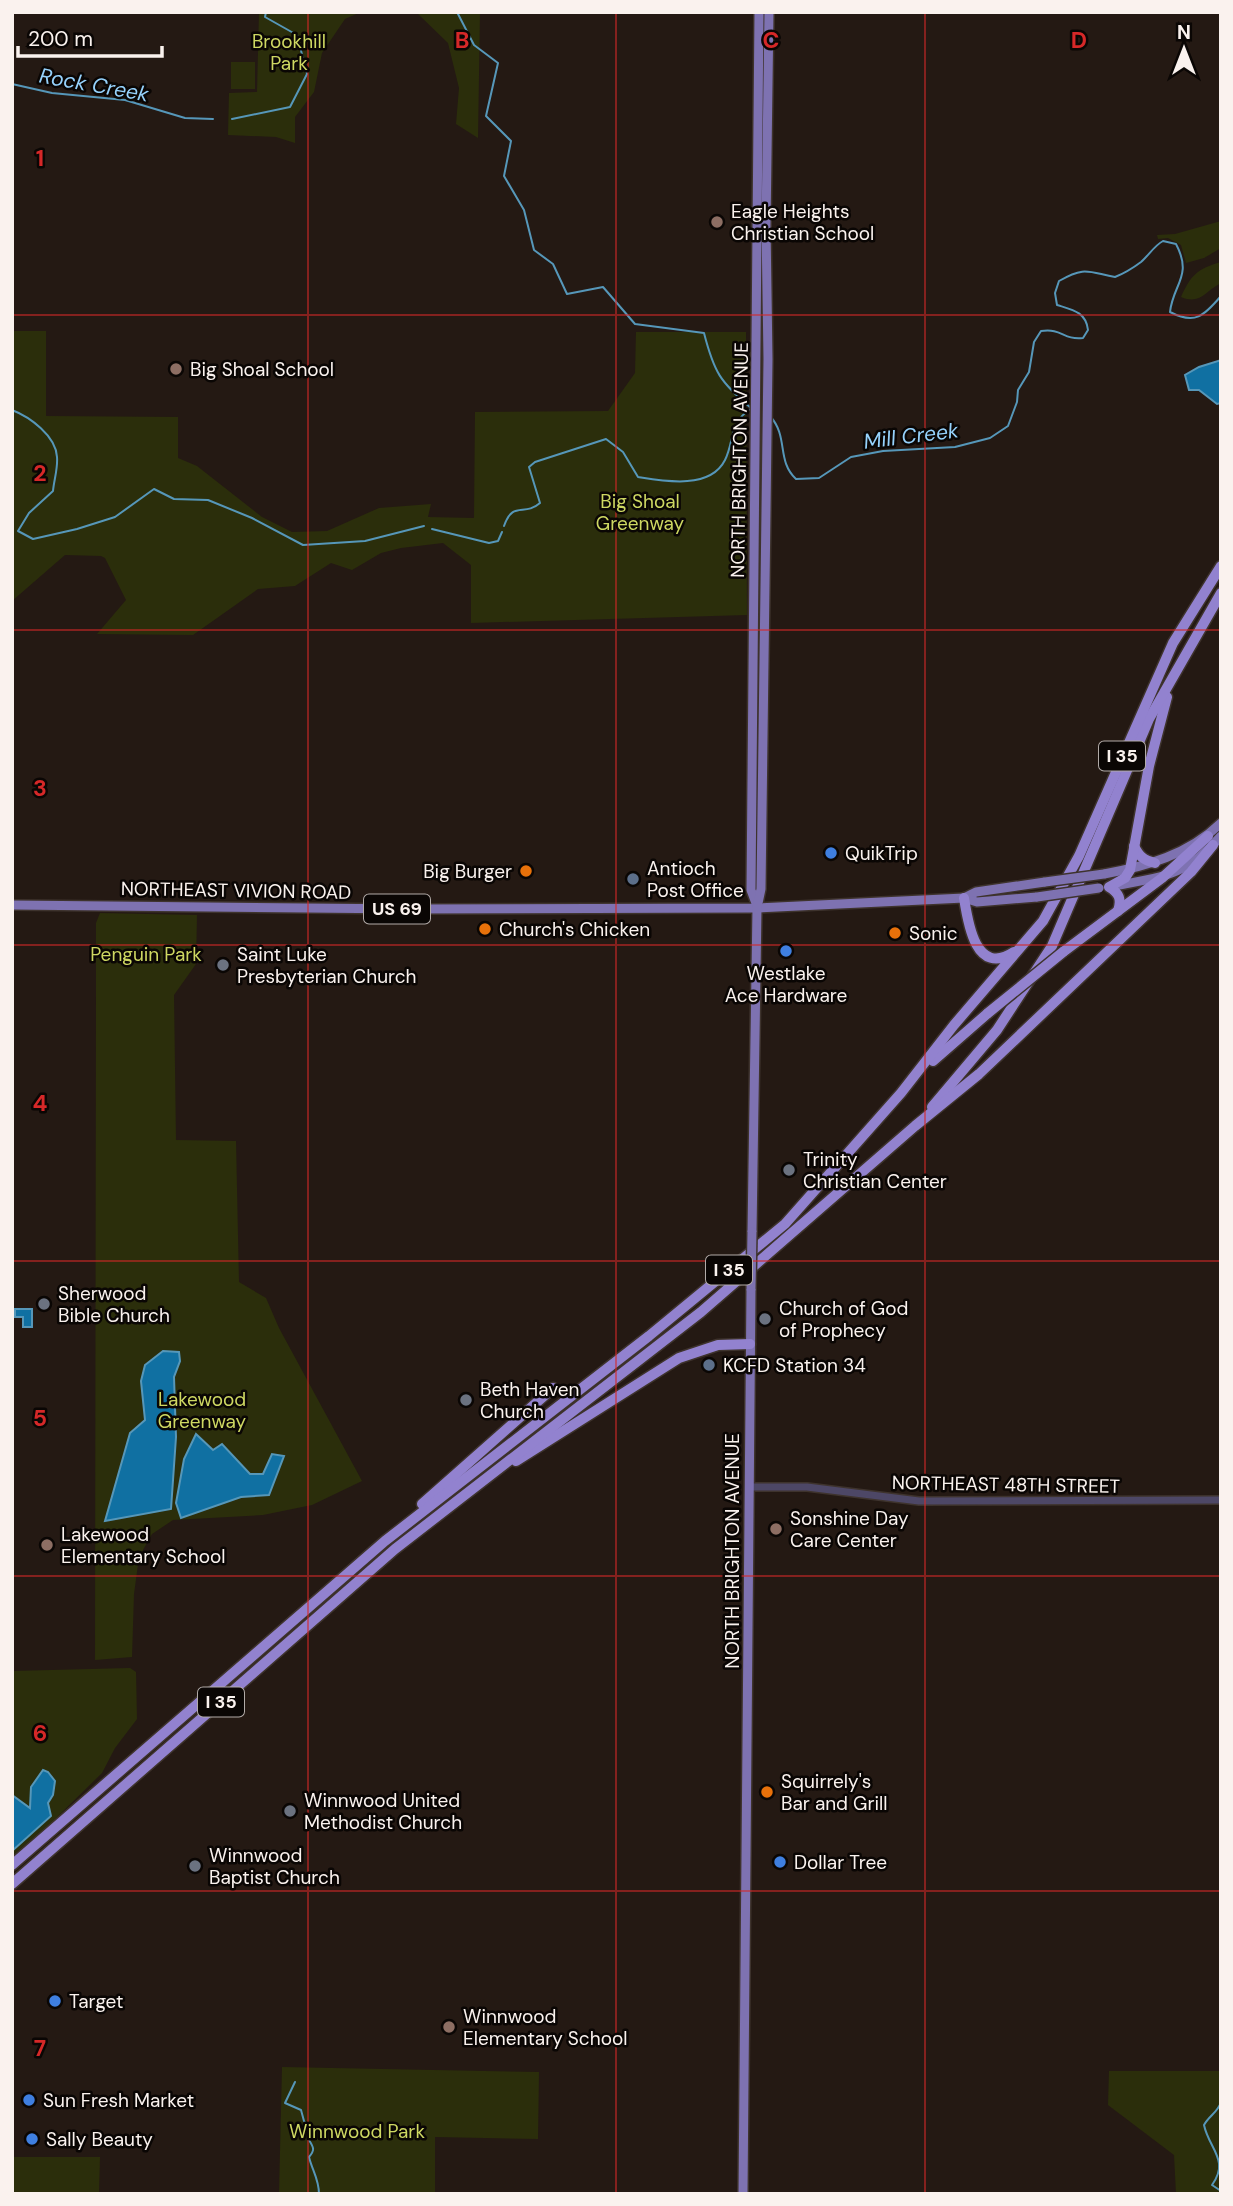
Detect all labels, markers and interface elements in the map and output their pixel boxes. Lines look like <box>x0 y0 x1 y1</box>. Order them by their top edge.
scale bar <box>18 14 161 58</box>
north arrow <box>1149 14 1219 84</box>
text: N <box>1177 20 1191 45</box>
text: 200 m <box>28 25 93 53</box>
text: B <box>455 25 469 55</box>
text: C <box>763 25 779 55</box>
text: D <box>1071 25 1087 55</box>
park label: Brookhill Park <box>252 29 326 76</box>
water label: Rock Creek <box>37 62 151 108</box>
text: 1 <box>36 143 44 173</box>
place label: Eagle Heights Christian School <box>731 199 874 246</box>
marker: Eagle Heights Christian School <box>709 214 725 230</box>
street label: NORTH BRIGHTON AVENUE <box>725 342 754 578</box>
place label: Big Shoal School <box>190 357 334 382</box>
marker: Big Shoal School <box>168 361 184 377</box>
water label: Mill Creek <box>862 416 960 456</box>
text: 2 <box>33 458 47 488</box>
park label: Big Shoal Greenway <box>596 489 685 536</box>
road number: I 35 <box>1099 742 1145 770</box>
text: 3 <box>33 773 47 803</box>
place label: QuikTrip <box>845 841 918 866</box>
marker: QuikTrip <box>823 845 839 861</box>
place label: Antioch Post Office <box>647 856 744 903</box>
place label: Big Burger <box>423 859 512 884</box>
marker: Big Burger <box>518 863 534 879</box>
marker: Antioch Post Office <box>625 871 641 887</box>
street label: NORTHEAST VIVION ROAD <box>121 876 351 905</box>
road number: US 69 <box>364 894 430 924</box>
place label: Church's Chicken <box>499 917 650 942</box>
marker: Church's Chicken <box>477 921 493 937</box>
place label: Sonic <box>909 921 958 946</box>
marker: Sonic <box>887 925 903 941</box>
park label: Penguin Park <box>90 942 202 967</box>
place label: Saint Luke Presbyterian Church <box>237 942 416 989</box>
marker: Westlake Ace Hardware <box>778 943 794 959</box>
marker: Saint Luke Presbyterian Church <box>215 957 231 973</box>
place label: Westlake Ace Hardware <box>725 961 847 1008</box>
text: 4 <box>33 1088 48 1118</box>
place label: Trinity Christian Center <box>803 1147 947 1194</box>
marker: Trinity Christian Center <box>781 1162 797 1178</box>
road number: I 35 <box>706 1255 752 1284</box>
place label: Sherwood Bible Church <box>58 1281 170 1328</box>
marker: Sherwood Bible Church <box>36 1296 52 1312</box>
place label: Church of God of Prophecy <box>779 1296 908 1343</box>
marker: Church of God of Prophecy <box>757 1311 773 1327</box>
place label: KCFD Station 34 <box>723 1353 866 1378</box>
marker: KCFD Station 34 <box>701 1357 717 1373</box>
place label: Beth Haven Church <box>480 1377 580 1424</box>
park label: Lakewood Greenway <box>158 1387 247 1434</box>
marker: Beth Haven Church <box>458 1392 474 1408</box>
text: 5 <box>33 1403 47 1433</box>
street label: NORTH BRIGHTON AVENUE <box>720 1433 745 1669</box>
street label: NORTHEAST 48TH STREET <box>892 1470 1121 1499</box>
place label: Sonshine Day Care Center <box>790 1506 909 1553</box>
marker: Sonshine Day Care Center <box>768 1521 784 1537</box>
place label: Lakewood Elementary School <box>61 1522 225 1569</box>
marker: Lakewood Elementary School <box>39 1537 55 1553</box>
road number: I 35 <box>198 1688 244 1716</box>
text: 6 <box>33 1718 47 1748</box>
place label: Squirrely's Bar and Grill <box>781 1769 888 1816</box>
marker: Squirrely's Bar and Grill <box>759 1784 775 1800</box>
place label: Winnwood United Methodist Church <box>304 1788 462 1835</box>
marker: Winnwood United Methodist Church <box>282 1803 298 1819</box>
place label: Winnwood Baptist Church <box>209 1843 340 1890</box>
place label: Dollar Tree <box>794 1850 887 1875</box>
marker: Dollar Tree <box>772 1854 788 1870</box>
marker: Winnwood Baptist Church <box>187 1858 203 1874</box>
place label: Target <box>69 1989 124 2014</box>
marker: Target <box>47 1993 63 2009</box>
place label: Winnwood Elementary School <box>463 2004 627 2051</box>
marker: Winnwood Elementary School <box>441 2019 457 2035</box>
text: 7 <box>34 2033 46 2063</box>
place label: Sun Fresh Market <box>43 2088 194 2113</box>
marker: Sun Fresh Market <box>21 2092 37 2108</box>
park label: Winnwood Park <box>289 2119 425 2144</box>
place label: Sally Beauty <box>46 2127 153 2152</box>
marker: Sally Beauty <box>24 2131 40 2147</box>

